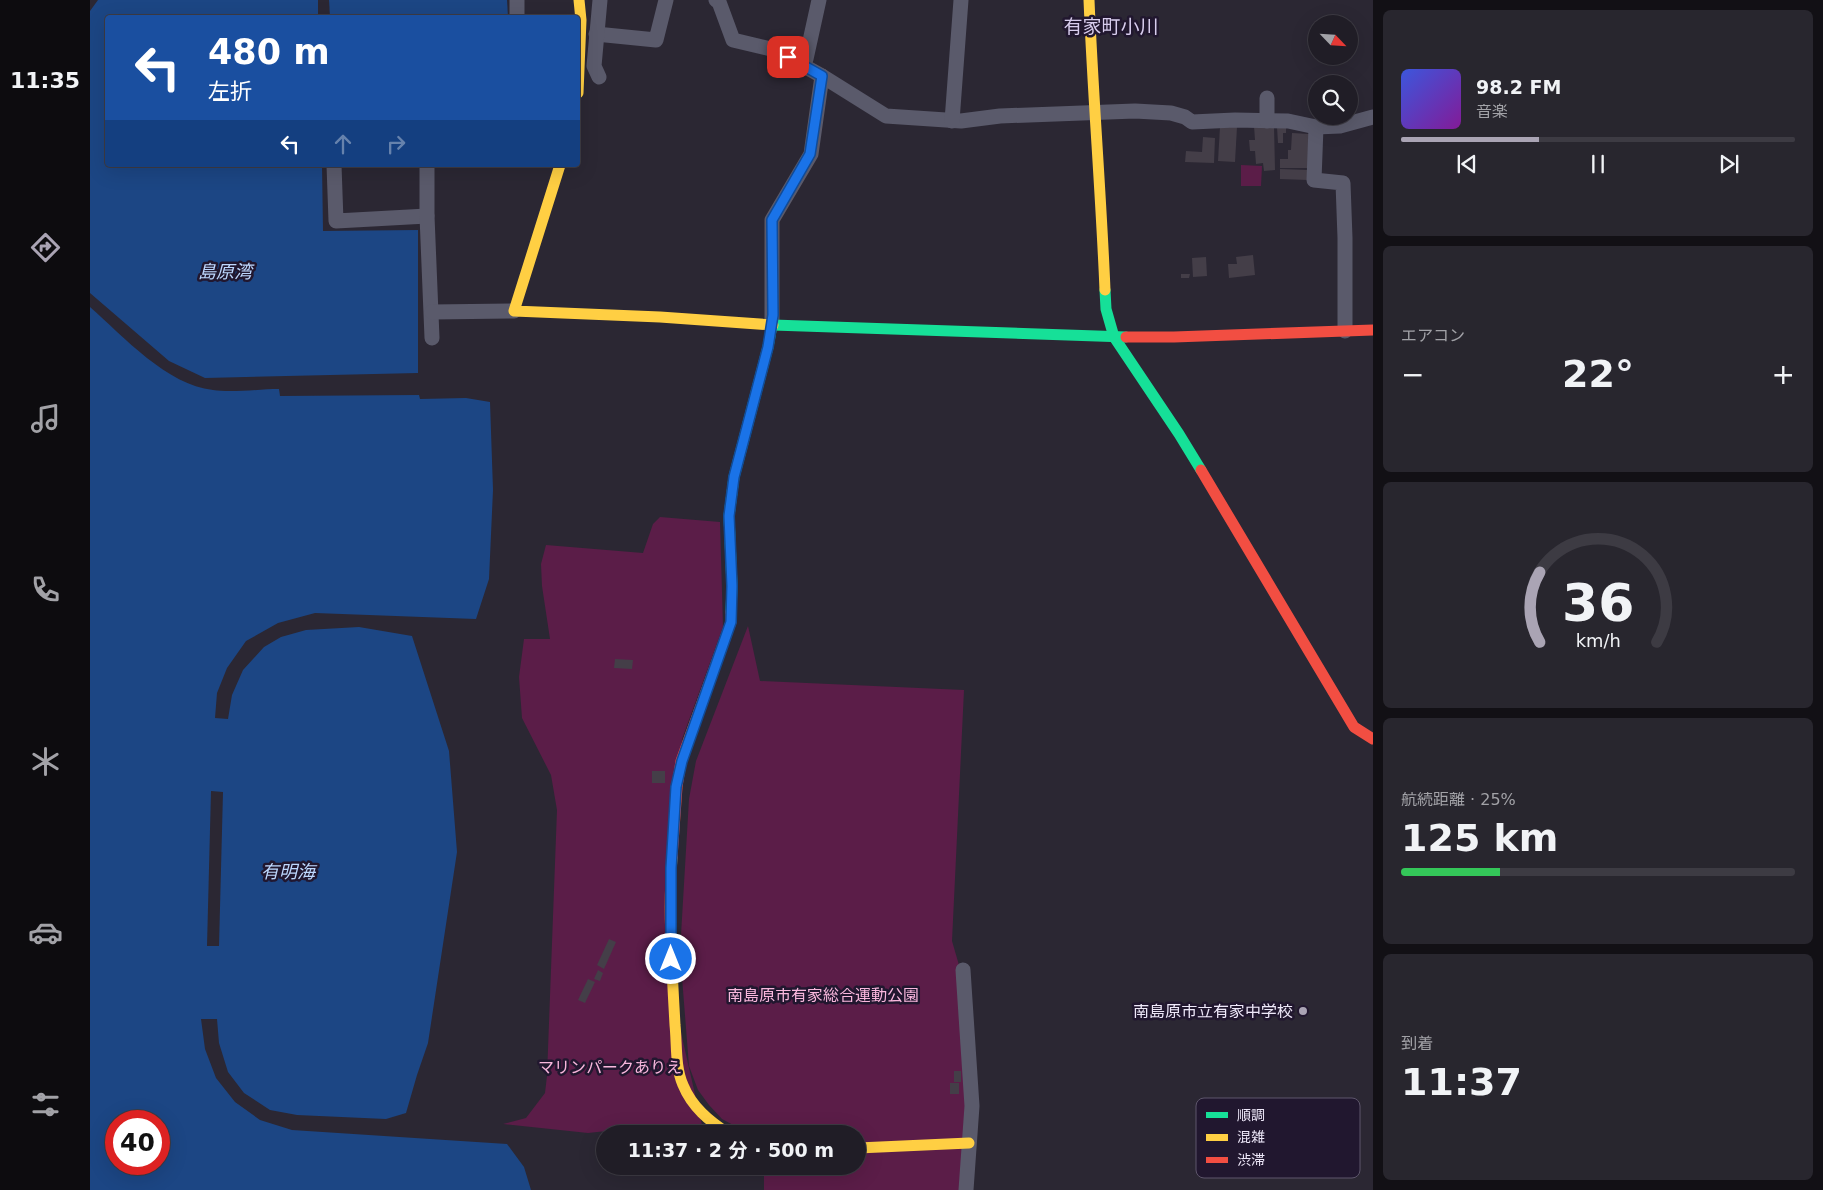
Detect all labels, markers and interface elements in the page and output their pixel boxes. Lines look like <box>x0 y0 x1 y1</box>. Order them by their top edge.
district label: 有家町小川 <box>1063 15 1159 37</box>
north arrow <box>1308 15 1358 65</box>
map controls <box>1308 15 1358 125</box>
text: 480 m <box>208 32 330 72</box>
icon: left <box>125 35 190 100</box>
pin <box>767 36 809 78</box>
icon: arrive <box>774 43 802 71</box>
text: 11:35 <box>10 68 80 93</box>
button: search <box>1308 75 1358 125</box>
text: 98.2 FM <box>1476 76 1561 98</box>
text: 左折 <box>208 79 252 104</box>
text: 音楽 <box>1476 102 1508 121</box>
icon: left <box>276 130 304 158</box>
icon: ahead <box>329 130 357 158</box>
icon: right <box>382 130 410 158</box>
icon: previous <box>1453 150 1481 178</box>
icon: pause <box>1584 150 1612 178</box>
icon: next <box>1715 150 1743 178</box>
icon: directions <box>28 230 63 265</box>
water label: 島原湾 <box>198 261 255 282</box>
text: エアコン <box>1401 326 1465 345</box>
text: 22° <box>1562 352 1634 396</box>
text: − <box>1401 358 1424 391</box>
text: + <box>1772 358 1795 391</box>
icon: music <box>28 401 63 436</box>
icon: phone <box>28 572 63 607</box>
text: 36 <box>1562 573 1634 633</box>
text: km/h <box>1575 630 1621 651</box>
icon: climate <box>28 744 63 779</box>
text: 航続距離 · 25% <box>1401 790 1516 809</box>
text: 125 km <box>1401 816 1558 860</box>
water label: 有明海 <box>261 861 318 882</box>
icon: car <box>28 915 63 950</box>
position arrow <box>644 932 696 984</box>
park label: 南島原市有家総合運動公園 <box>727 986 919 1005</box>
place label: 南島原市立有家中学校 <box>1133 1002 1293 1021</box>
marker: 南島原市立有家中学校 <box>1297 1005 1309 1017</box>
text: 到着 <box>1401 1034 1433 1053</box>
park label: マリンパークありえ <box>538 1058 682 1077</box>
text: 11:37 <box>1401 1060 1522 1104</box>
icon: filters <box>28 1087 63 1122</box>
legend <box>1196 1098 1360 1178</box>
text: 順調 <box>1237 1107 1265 1123</box>
speed limit sign: 40 <box>105 1110 170 1175</box>
text: 混雑 <box>1237 1129 1265 1145</box>
text: 11:37 · 2 分 · 500 m <box>628 1139 834 1161</box>
text: 渋滞 <box>1237 1152 1265 1168</box>

